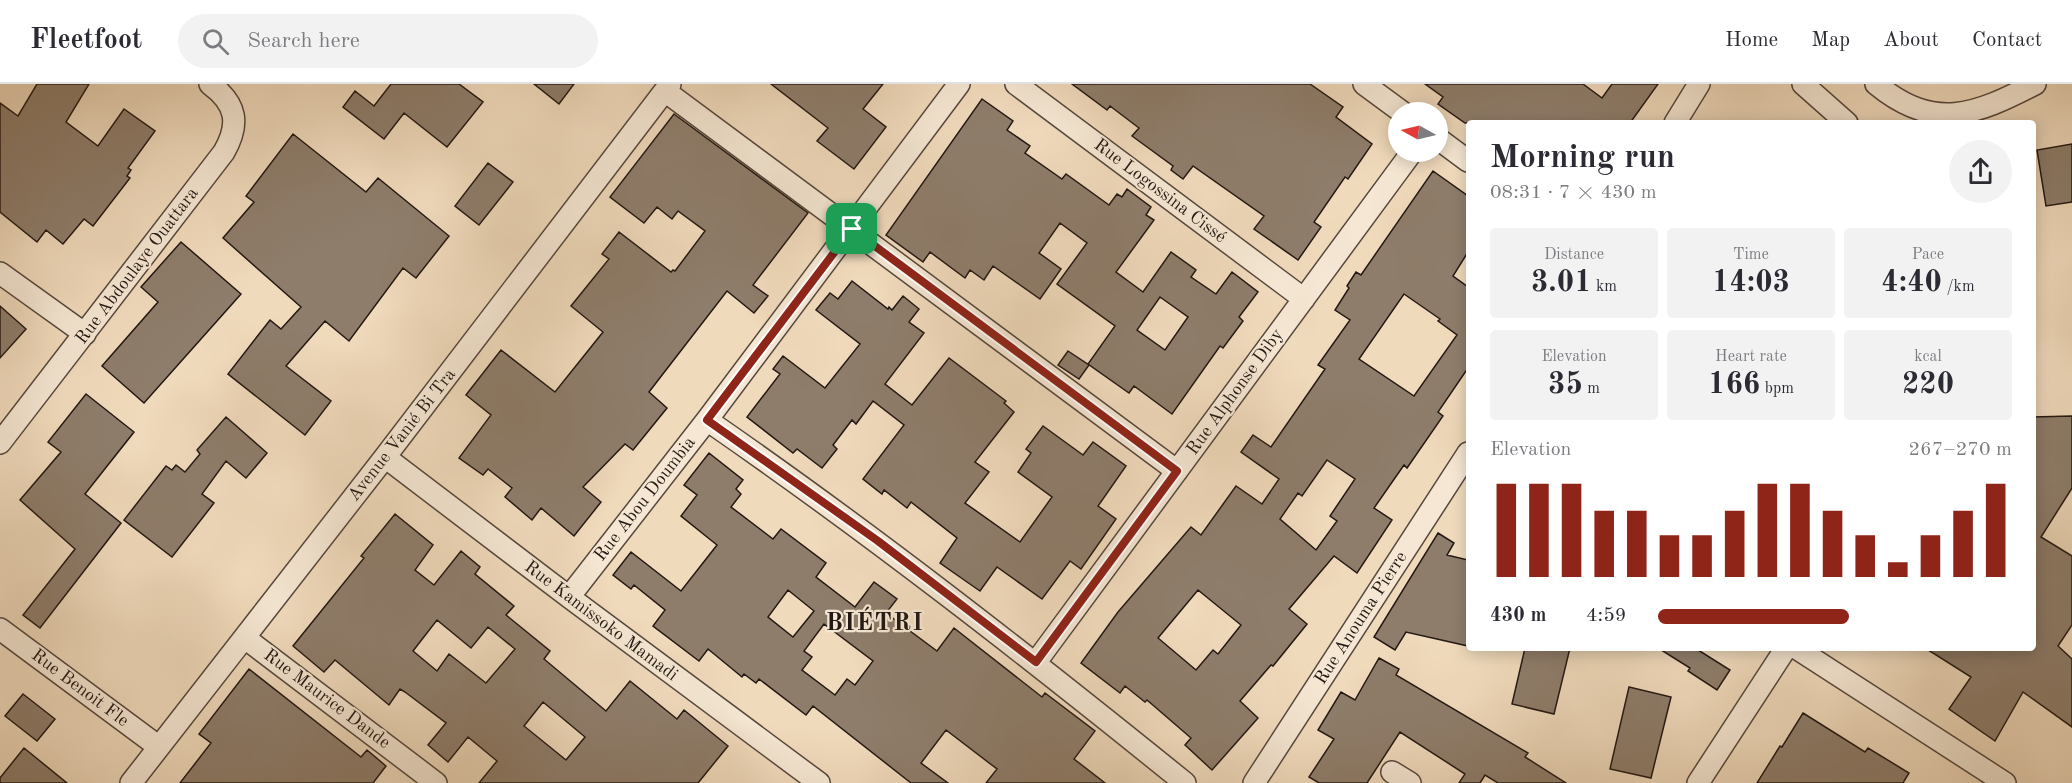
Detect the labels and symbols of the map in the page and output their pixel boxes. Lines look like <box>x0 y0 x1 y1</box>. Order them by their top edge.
north arrow <box>1388 102 1448 162</box>
street label: Rue Logossina Cissé <box>1091 136 1229 246</box>
street label: Rue Abdoulaye Ouattara <box>72 184 202 348</box>
pin <box>826 203 877 254</box>
street label: Rue Alphonse Diby <box>1183 325 1287 458</box>
street label: Avenue Vanié Bi Tra <box>345 365 459 505</box>
street label: Rue Abou Doumbia <box>591 433 699 565</box>
street label: Rue Anouma Pierre <box>1311 548 1411 688</box>
street label: Rue Kamissoko Mamadi <box>521 558 681 684</box>
district label: BIÉTRI <box>826 606 924 636</box>
street label: Rue Benoit Fle <box>28 646 132 730</box>
street label: Rue Maurice Dande <box>260 646 394 752</box>

